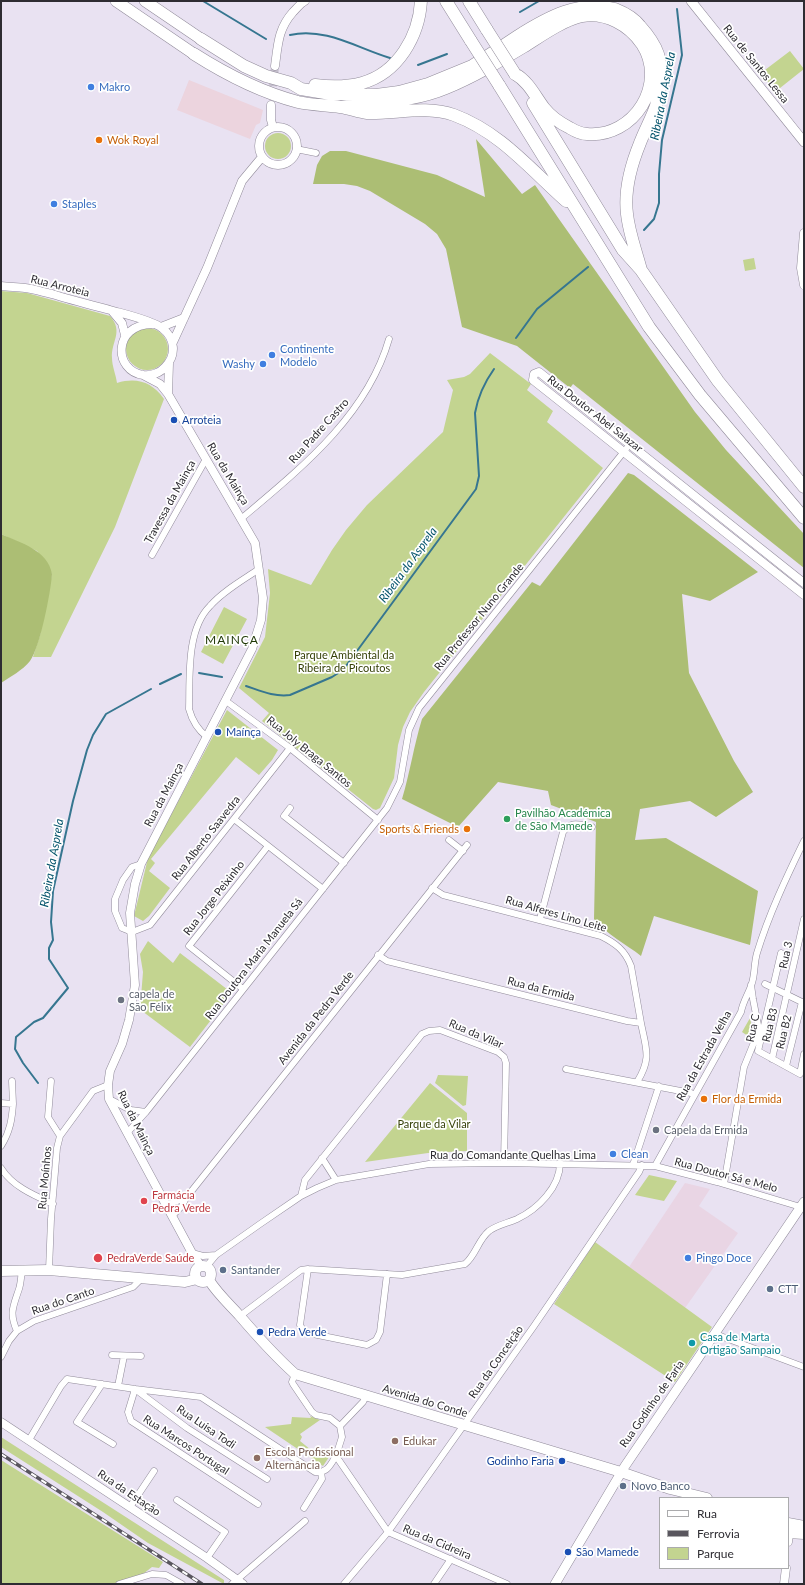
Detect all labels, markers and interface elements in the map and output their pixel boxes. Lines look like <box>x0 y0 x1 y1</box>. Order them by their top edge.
street label: Rua de Santos Lessa <box>720 22 792 106</box>
water label: Ribeira da Asprela <box>647 51 679 141</box>
place label: Makro <box>99 80 130 94</box>
marker: Makro <box>86 82 96 92</box>
place label: Wok Royal <box>107 133 159 147</box>
marker: Wok Royal <box>94 135 104 145</box>
place label: Staples <box>62 197 96 211</box>
marker: Staples <box>49 199 59 209</box>
street label: Rua Arroteia <box>29 272 91 300</box>
place label: Continente Modelo <box>280 342 334 368</box>
marker: Continente Modelo <box>267 350 277 360</box>
place label: Washy <box>222 357 255 371</box>
marker: Washy <box>258 359 268 369</box>
street label: Rua Doutor Abel Salazar <box>545 373 645 455</box>
street label: Rua Padre Castro <box>286 396 352 466</box>
place label: Arroteia <box>182 413 221 427</box>
marker: Arroteia <box>169 415 179 425</box>
street label: Rua da Mainça <box>204 440 252 508</box>
street label: Travessa da Mainça <box>142 458 198 546</box>
water label: Ribeira da Asprela <box>376 524 440 606</box>
street label: Rua Professor Nuno Grande <box>432 561 526 673</box>
district label: MAINÇA <box>205 633 259 647</box>
park label: Parque Ambiental da Ribeira de Picoutos <box>294 648 394 674</box>
street label: Rua Joly Braga Santos <box>264 714 354 790</box>
place label: Maínça <box>226 725 261 739</box>
marker: Maínça <box>213 727 223 737</box>
street label: Rua da Mainça <box>142 761 186 829</box>
street label: Rua Alberto Saavedra <box>169 793 243 883</box>
place label: Pavilhão Académica de São Mamede <box>515 806 611 832</box>
marker: Pavilhão Académica de São Mamede <box>502 814 512 824</box>
water label: Ribeira da Asprela <box>37 818 67 908</box>
place label: Sports & Friends <box>379 822 459 836</box>
marker: Sports & Friends <box>462 824 472 834</box>
street label: Rua Jorge Peixinho <box>181 858 247 938</box>
street label: Rua Alferes Lino Leite <box>504 893 608 935</box>
street label: Rua Doutora Maria Manuela Sá <box>203 896 305 1022</box>
street label: Rua 3 <box>777 940 795 970</box>
street label: Avenida da Pedra Verde <box>276 969 356 1067</box>
street label: Rua da Ermida <box>506 974 576 1004</box>
place label: capela de São Félix <box>129 987 175 1013</box>
marker: capela de São Félix <box>116 995 126 1005</box>
street label: Rua B3 <box>760 1007 780 1043</box>
street label: Rua da Estrada Velha <box>674 1009 734 1103</box>
street label: Rua C <box>744 1013 762 1043</box>
street label: Rua B2 <box>773 1014 795 1050</box>
street label: Rua da Vilar <box>447 1017 505 1051</box>
street label: Rua da Mainça <box>115 1088 157 1158</box>
place label: Flor da Ermida <box>712 1092 782 1106</box>
marker: Flor da Ermida <box>699 1094 709 1104</box>
park label: Parque da Vilar <box>397 1117 471 1131</box>
place label: Capela da Ermida <box>664 1123 748 1137</box>
marker: Capela da Ermida <box>651 1125 661 1135</box>
street label: Rua Moínhos <box>36 1146 54 1210</box>
place label: Clean <box>621 1147 648 1161</box>
street label: Rua do Comandante Quelhas Lima <box>430 1148 596 1162</box>
marker: Clean <box>608 1149 618 1159</box>
street label: Rua Doutor Sá e Melo <box>673 1155 779 1195</box>
place label: Farmácia Pedra Verde <box>152 1188 211 1214</box>
marker: Farmácia Pedra Verde <box>139 1196 149 1206</box>
place label: PedraVerde Saúde <box>107 1251 194 1265</box>
place label: Pingo Doce <box>696 1251 752 1265</box>
marker: PedraVerde Saúde <box>92 1252 104 1264</box>
marker: Pingo Doce <box>683 1253 693 1263</box>
place label: Santander <box>231 1263 280 1277</box>
marker: Santander <box>218 1265 228 1275</box>
place label: CTT <box>778 1282 798 1296</box>
street label: Rua do Canto <box>30 1284 96 1318</box>
marker: CTT <box>765 1284 775 1294</box>
street label: Rua da Conceição <box>466 1323 526 1401</box>
place label: Pedra Verde <box>268 1325 327 1339</box>
marker: Pedra Verde <box>255 1327 265 1337</box>
place label: Casa de Marta Ortigão Sampaio <box>700 1330 781 1356</box>
marker: Casa de Marta Ortigão Sampaio <box>687 1338 697 1348</box>
street label: Rua Godinho de Faria <box>617 1358 687 1450</box>
street label: Avenida do Conde <box>381 1382 469 1420</box>
street label: Rua Luisa Todi <box>174 1402 238 1452</box>
street label: Rua Marcos Portugal <box>141 1412 231 1478</box>
place label: Edukar <box>403 1434 436 1448</box>
marker: Edukar <box>390 1436 400 1446</box>
place label: Escola Profissional Alternância <box>265 1445 354 1471</box>
marker: Escola Profissional Alternância <box>252 1453 262 1463</box>
place label: Godinho Faria <box>487 1454 554 1468</box>
marker: Godinho Faria <box>557 1456 567 1466</box>
street label: Rua da Estação <box>95 1467 163 1519</box>
place label: Novo Banco <box>631 1479 690 1493</box>
marker: Novo Banco <box>618 1481 628 1491</box>
legend <box>659 1497 789 1569</box>
text: Rua <box>697 1506 717 1521</box>
street label: Rua da Cidreira <box>401 1522 473 1562</box>
text: Ferrovia <box>697 1526 740 1541</box>
place label: São Mamede <box>576 1545 639 1559</box>
text: Parque <box>697 1546 734 1561</box>
marker: São Mamede <box>563 1547 573 1557</box>

